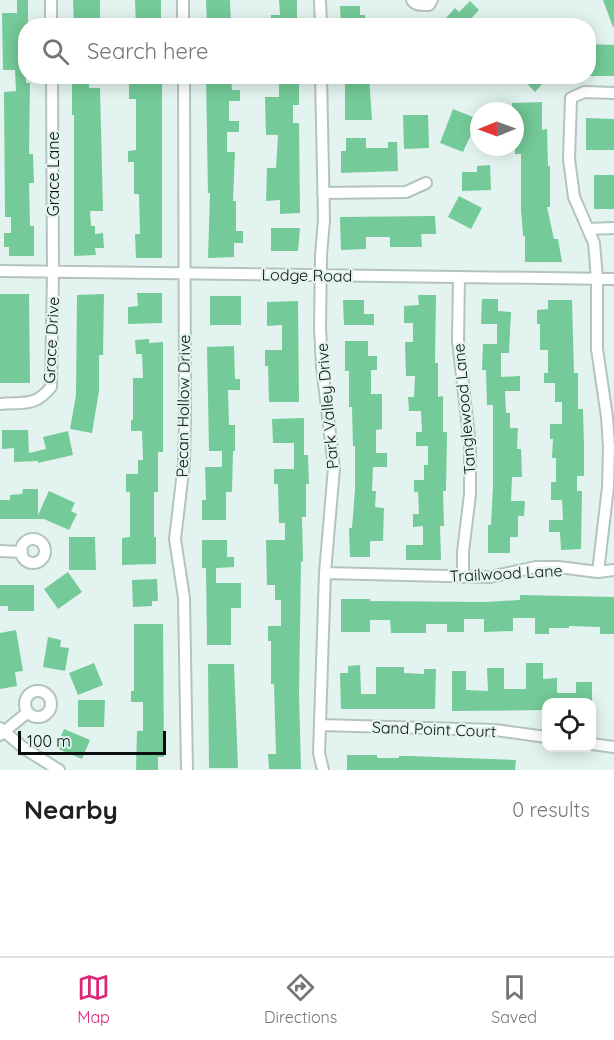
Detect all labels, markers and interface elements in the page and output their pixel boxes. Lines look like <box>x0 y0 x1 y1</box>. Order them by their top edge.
search box <box>18 18 596 84</box>
icon: search <box>39 35 72 68</box>
text: Search here <box>87 37 208 65</box>
north arrow <box>470 102 524 156</box>
street label: Grace Lane <box>43 132 63 216</box>
street label: Lodge Road <box>262 264 352 286</box>
street label: Grace Drive <box>39 296 63 384</box>
street label: Pecan Hollow Drive <box>172 334 194 478</box>
street label: Park Valley Drive <box>312 342 342 470</box>
street label: Tanglewood Lane <box>448 343 480 475</box>
street label: Trailwood Lane <box>449 560 563 586</box>
map controls <box>542 698 596 752</box>
button: locate <box>542 698 596 752</box>
street label: Sand Point Court <box>372 717 496 741</box>
scale bar <box>18 728 166 756</box>
text: 100 m <box>27 731 71 751</box>
text: Nearby <box>24 793 118 826</box>
text: 0 results <box>512 797 590 822</box>
tab: Map <box>77 971 110 1027</box>
tab: Directions <box>264 971 337 1027</box>
tab: Saved <box>491 971 537 1027</box>

